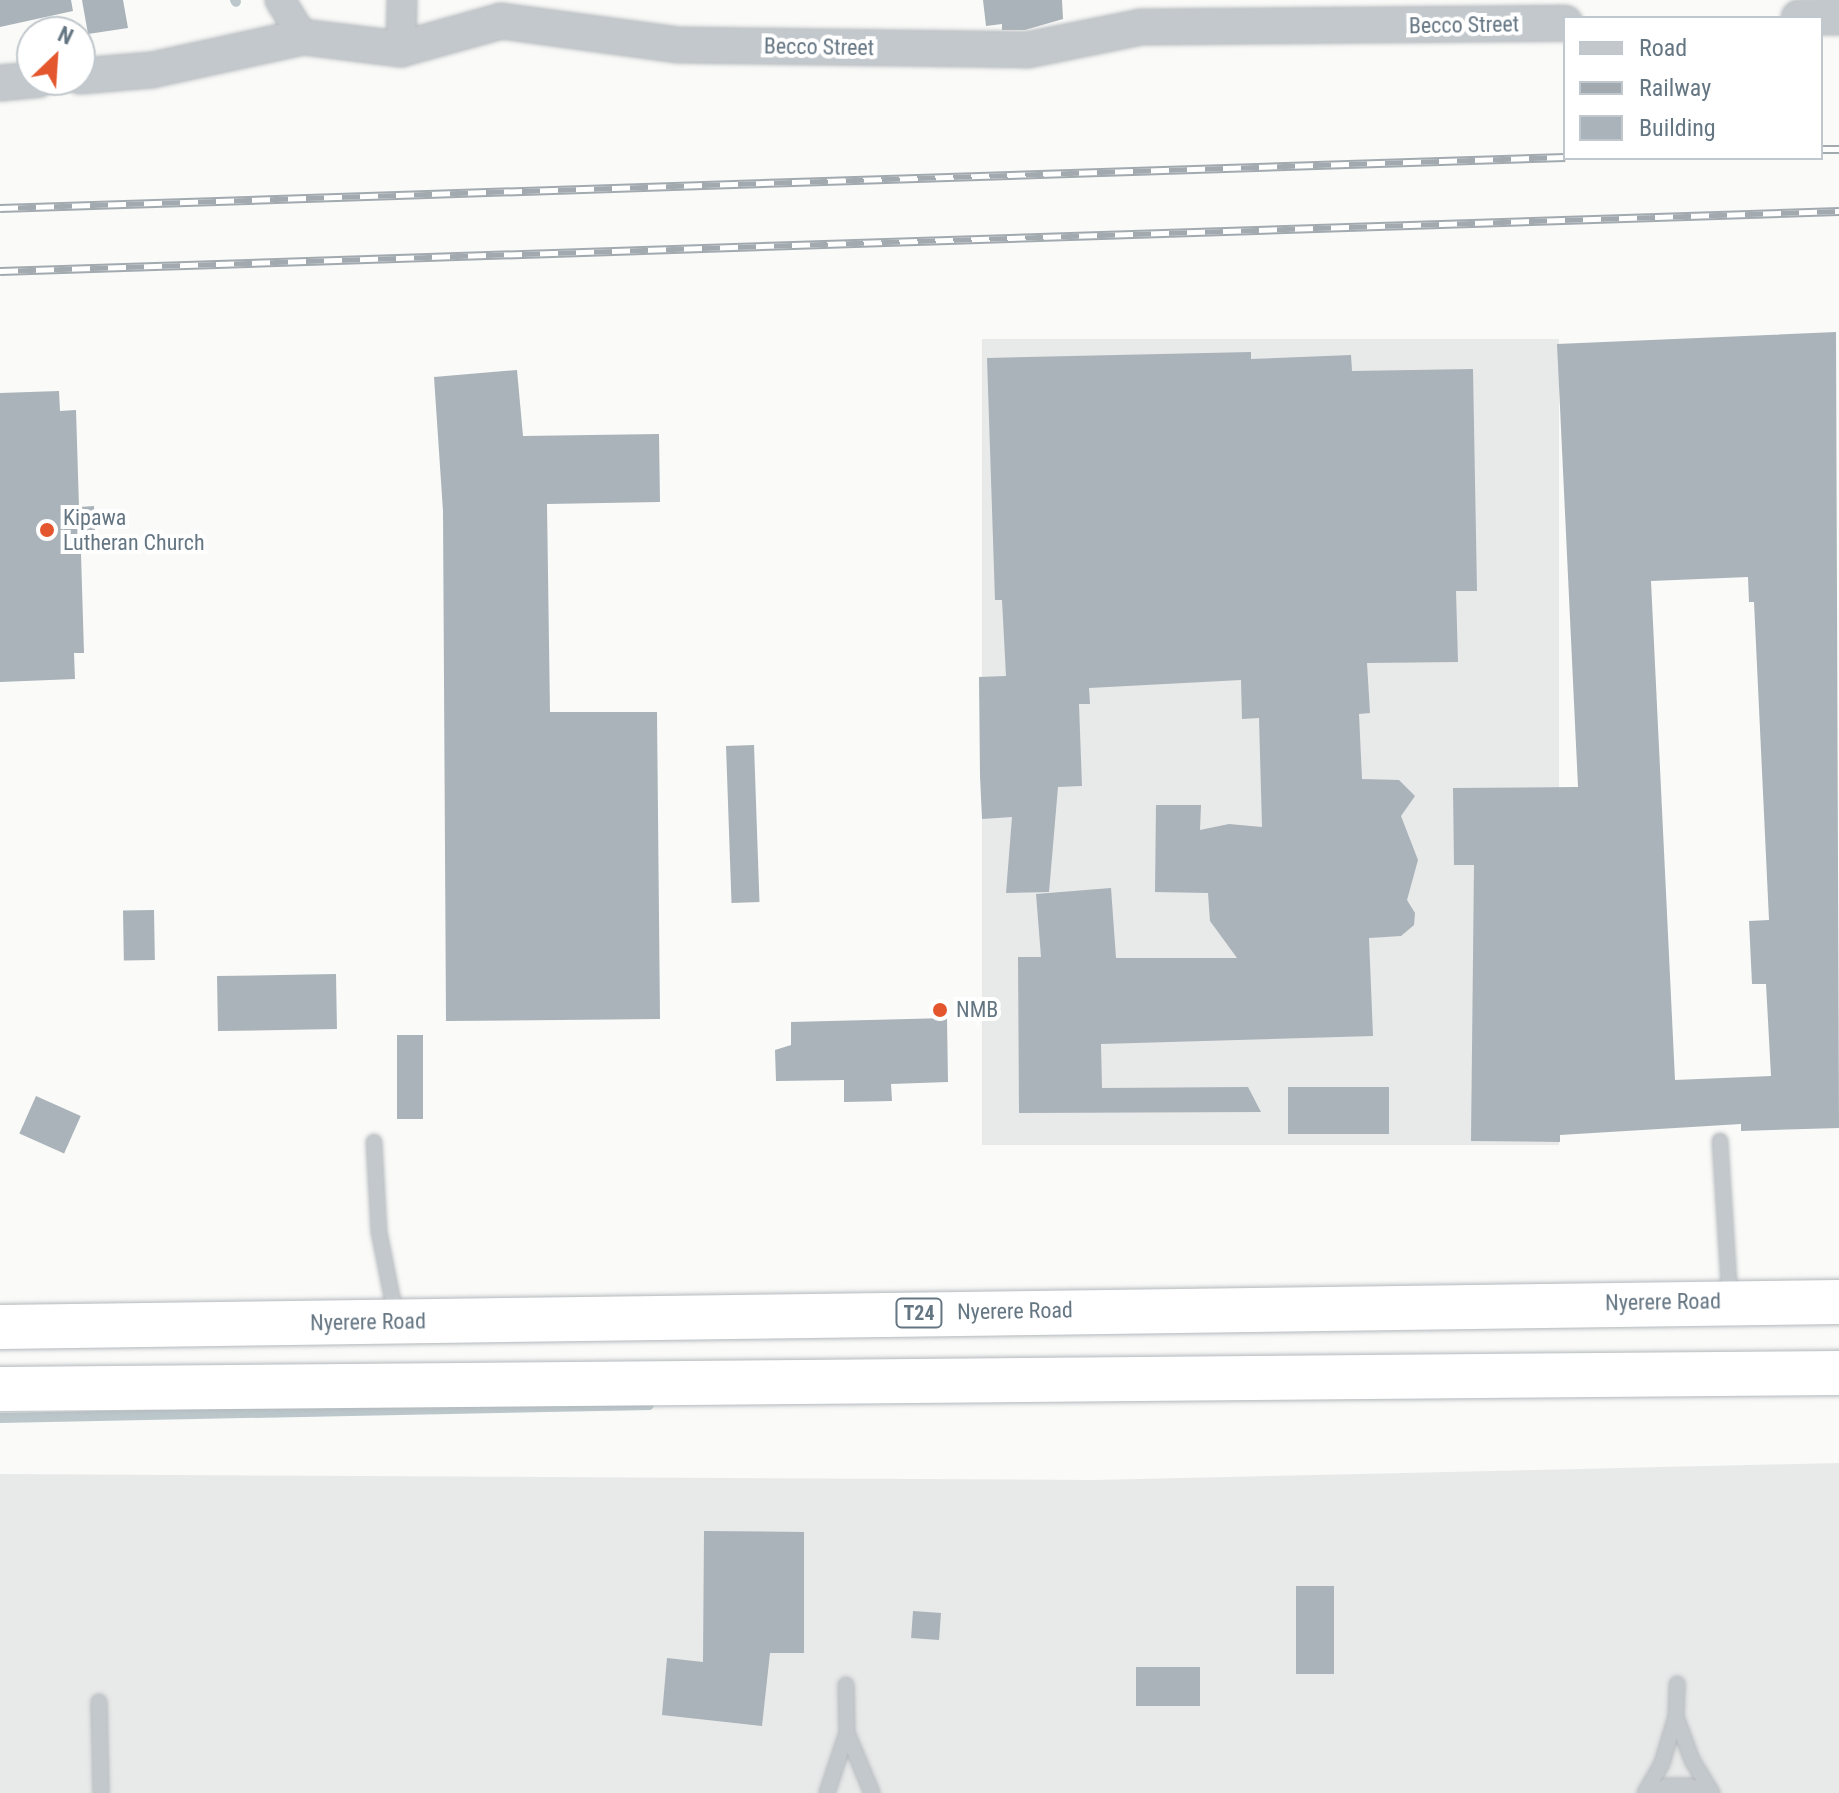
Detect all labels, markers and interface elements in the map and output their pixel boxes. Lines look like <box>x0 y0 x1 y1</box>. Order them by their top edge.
street label: Becco Street <box>1409 11 1519 39</box>
north arrow <box>16 16 96 96</box>
legend <box>1563 16 1823 160</box>
text: N <box>54 21 77 50</box>
street label: Becco Street <box>764 33 874 61</box>
text: Road <box>1639 34 1687 62</box>
text: Railway <box>1639 74 1711 102</box>
text: Building <box>1639 114 1716 142</box>
place label: Kipawa Lutheran Church <box>63 504 205 556</box>
marker: Kipawa Lutheran Church <box>38 521 56 539</box>
place label: NMB <box>956 997 998 1023</box>
marker: NMB <box>931 1001 949 1019</box>
street label: Nyerere Road <box>1605 1288 1721 1316</box>
road number: T24 <box>895 1297 943 1329</box>
street label: Nyerere Road <box>957 1297 1073 1325</box>
street label: Nyerere Road <box>310 1308 426 1336</box>

